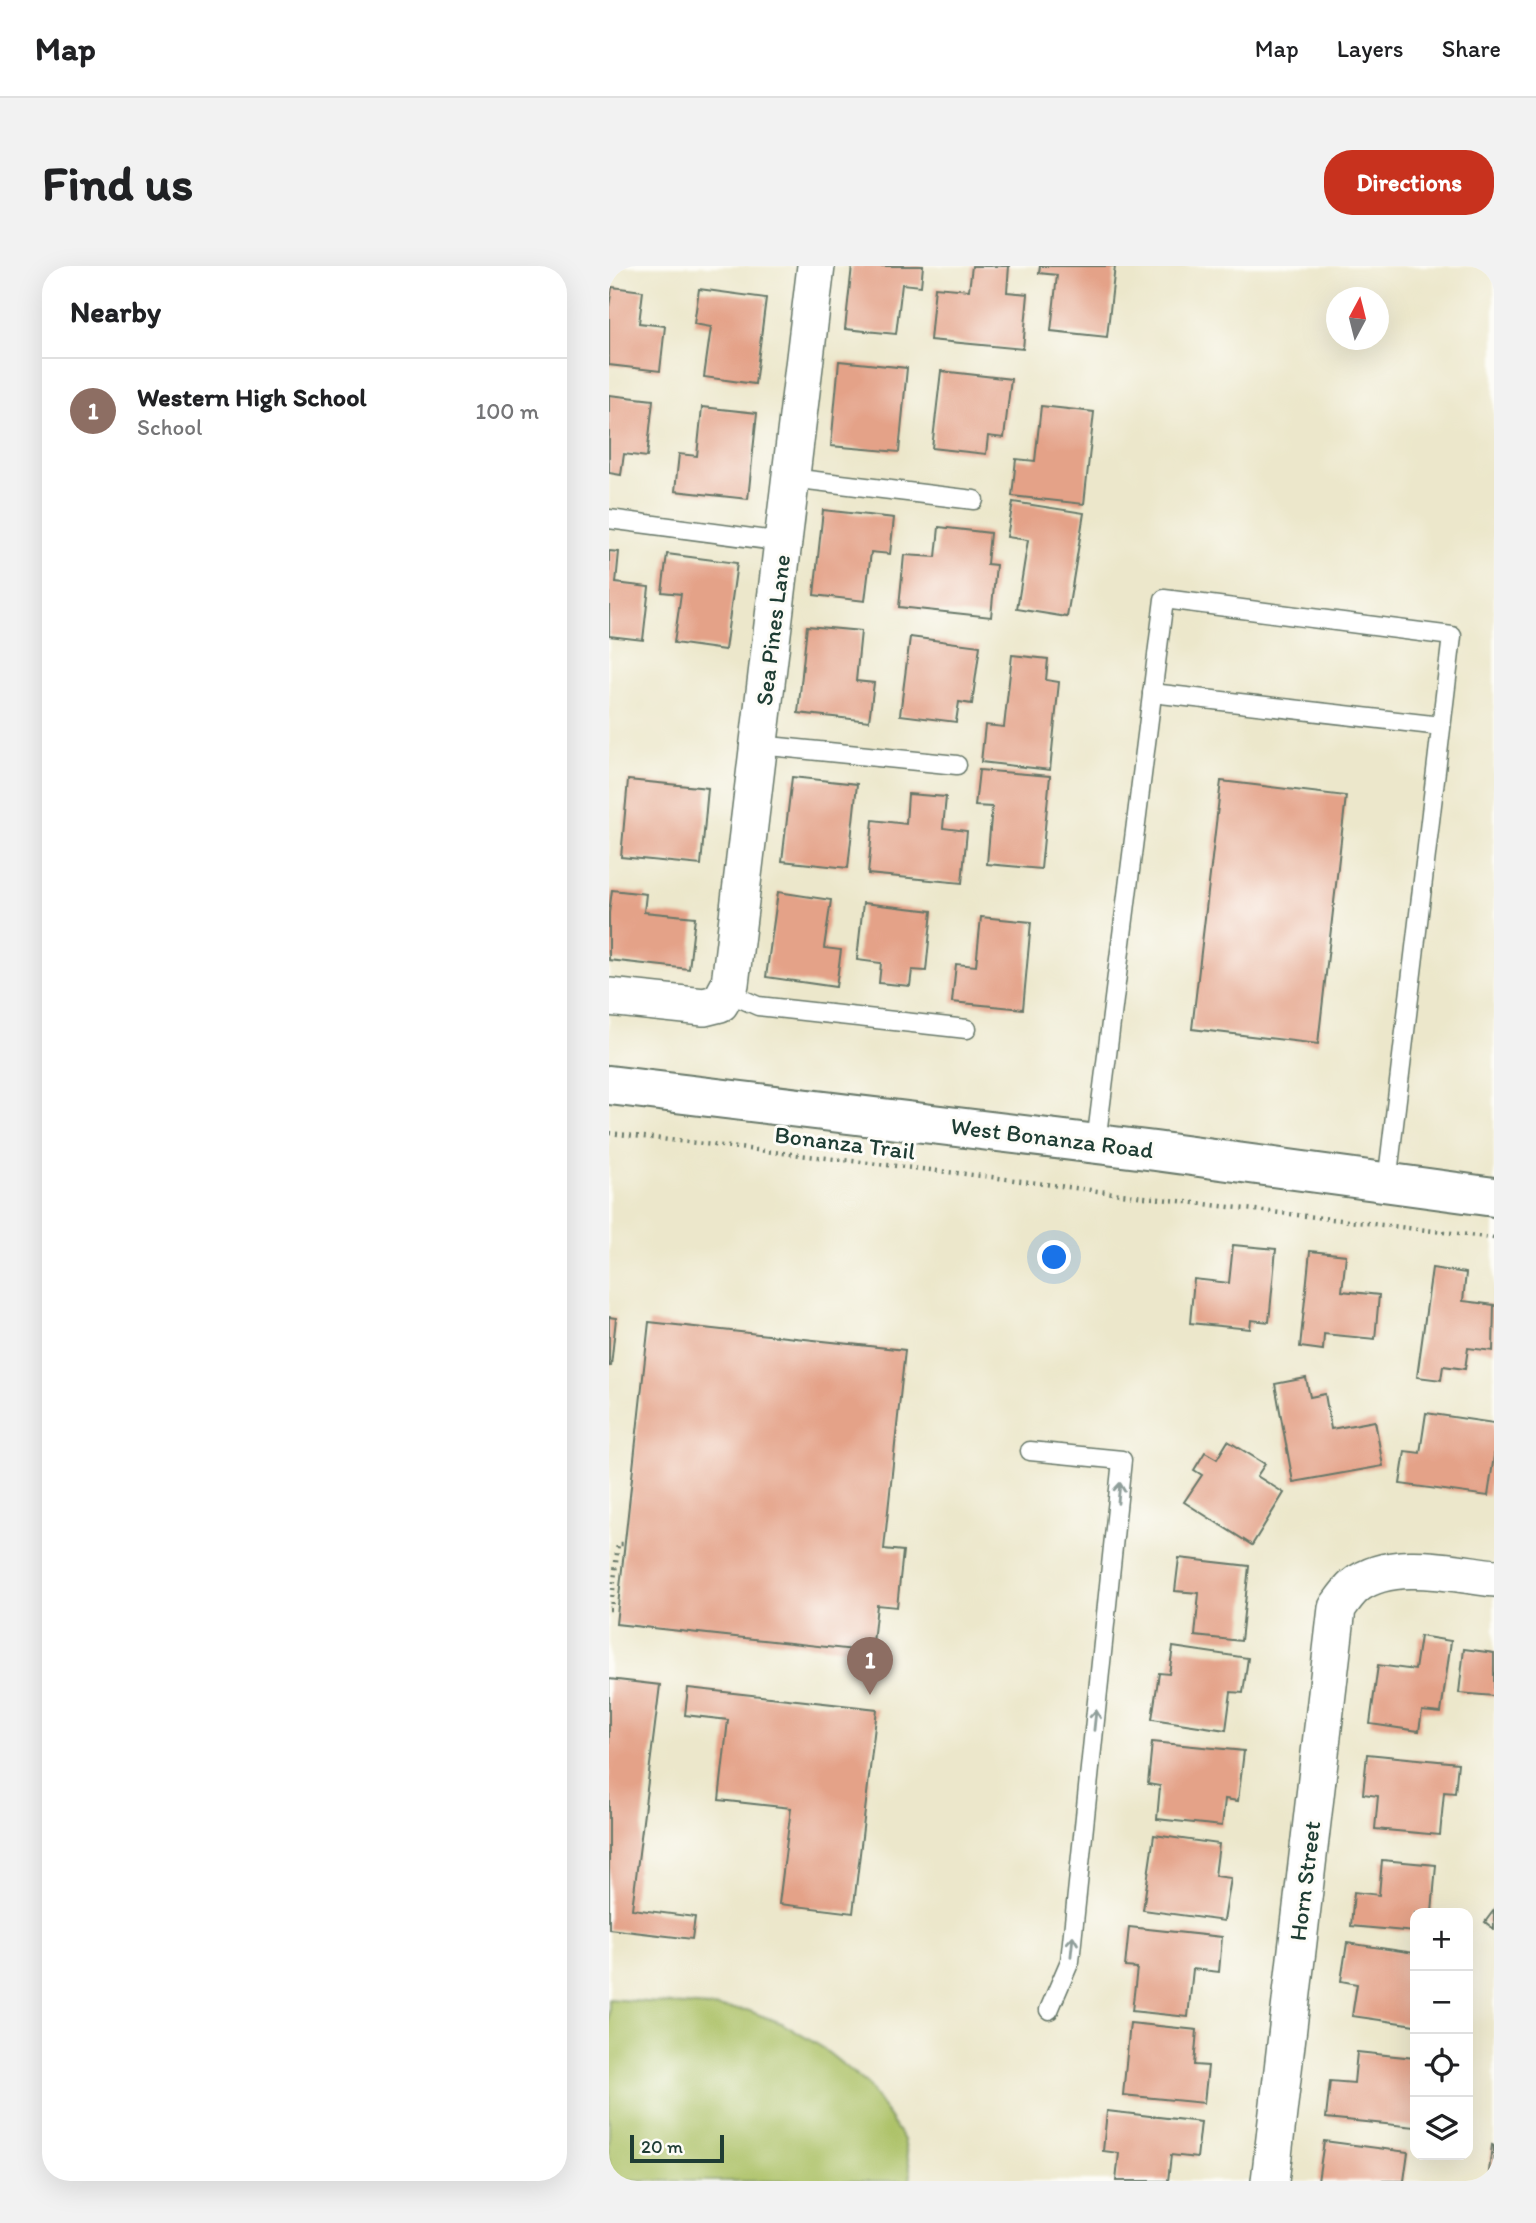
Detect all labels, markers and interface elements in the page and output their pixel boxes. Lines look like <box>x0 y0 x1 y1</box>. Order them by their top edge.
text: Map <box>35 29 96 68</box>
text: Map <box>1255 34 1299 63</box>
text: Layers <box>1337 34 1404 63</box>
text: Share <box>1442 34 1501 63</box>
button: Directions <box>1324 150 1494 215</box>
text: Find us <box>42 153 193 212</box>
north arrow <box>1326 287 1389 350</box>
text: Nearby <box>70 293 161 330</box>
text: Western High School <box>137 381 367 413</box>
text: 1 <box>88 397 98 425</box>
text: 100 m <box>475 397 539 425</box>
text: School <box>137 413 202 441</box>
street label: Sea Pines Lane <box>749 553 796 707</box>
street label: West Bonanza Road <box>949 1111 1155 1164</box>
street label: Bonanza Trail <box>773 1119 917 1166</box>
your location <box>1037 1240 1071 1274</box>
one-way arrow <box>1112 1482 1125 1505</box>
pin: 1 <box>847 1637 893 1695</box>
one-way arrow <box>1089 1709 1102 1731</box>
street label: Horn Street <box>1283 1819 1326 1942</box>
map controls <box>1410 1908 1473 2160</box>
button: + <box>1410 1908 1473 1971</box>
one-way arrow <box>1066 1935 1079 1958</box>
button: − <box>1410 1971 1473 2034</box>
button: locate <box>1410 2034 1473 2097</box>
button: layers <box>1410 2097 1473 2160</box>
scale bar <box>630 2132 725 2164</box>
text: 20 m <box>641 2135 683 2158</box>

